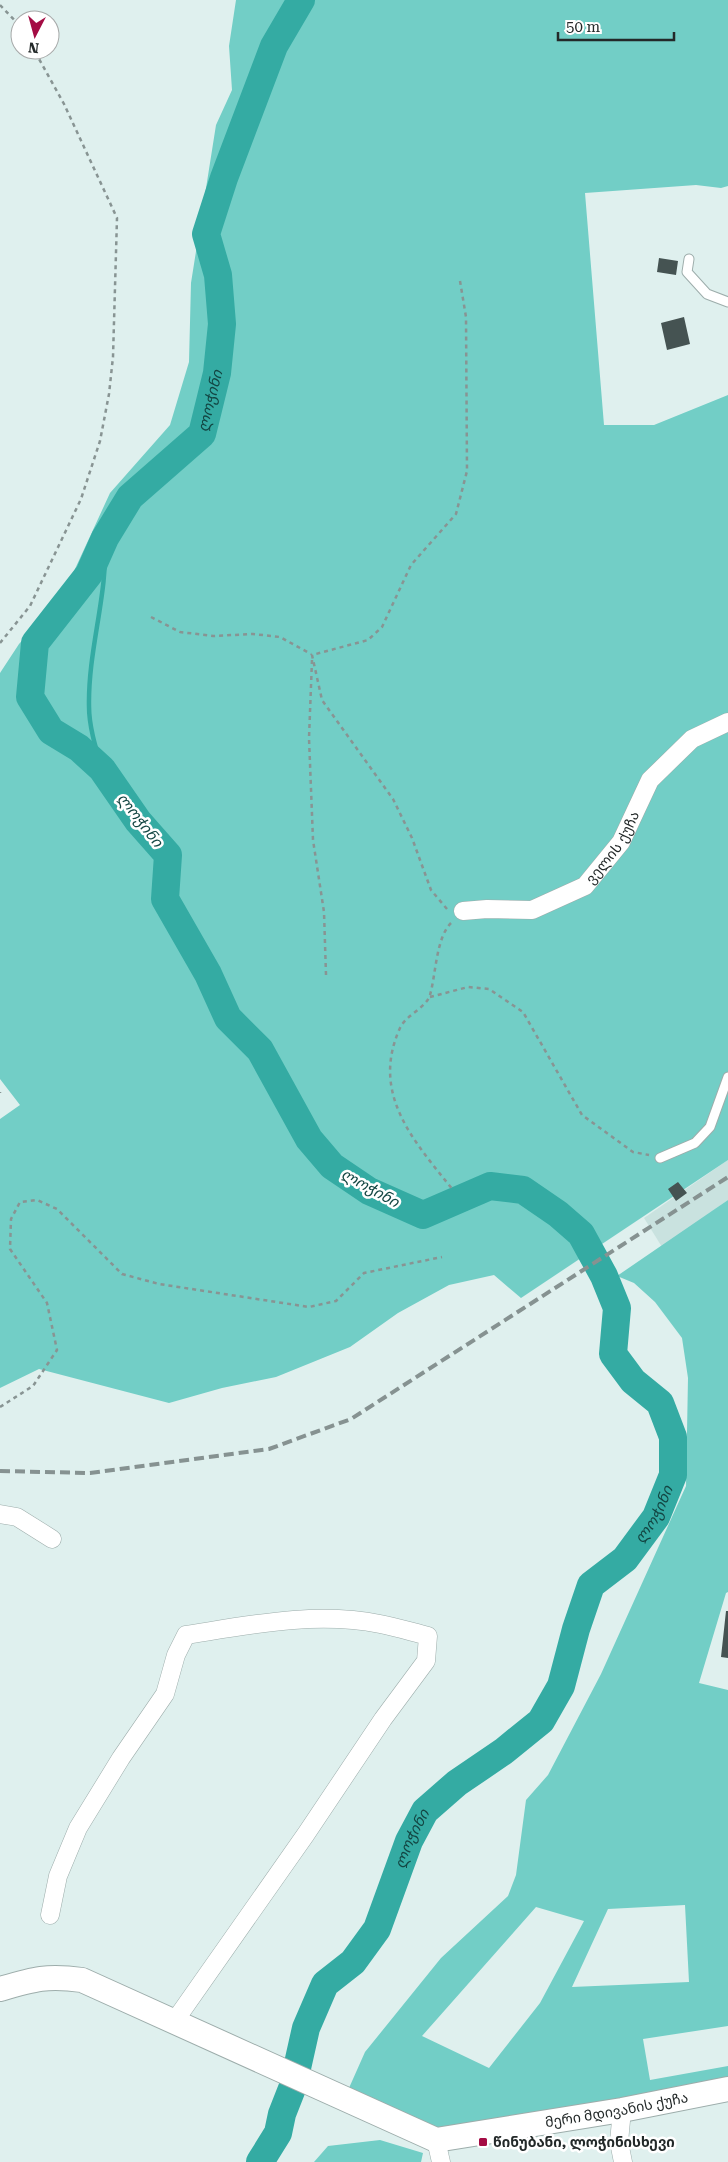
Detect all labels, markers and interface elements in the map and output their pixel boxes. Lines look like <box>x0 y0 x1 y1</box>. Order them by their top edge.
north arrow <box>10 10 60 60</box>
scale bar <box>558 10 674 42</box>
text: 50 m <box>566 18 601 36</box>
text: N <box>27 39 40 56</box>
water label: ლოჭინი <box>194 367 227 434</box>
water label: ლოჭინი <box>113 790 167 852</box>
street label: ველის ქუჩა <box>582 809 642 887</box>
water label: ლოჭინი <box>338 1165 403 1212</box>
water label: ლოჭინი <box>631 1482 677 1547</box>
water label: ლოჭინი <box>391 1805 434 1871</box>
street label: მერი მდივანის ქუჩა <box>544 2089 689 2130</box>
place label: წინუბანი, ლოჭინისხევი <box>493 2134 675 2151</box>
marker: წინუბანი, ლოჭინისხევი <box>477 2136 489 2148</box>

